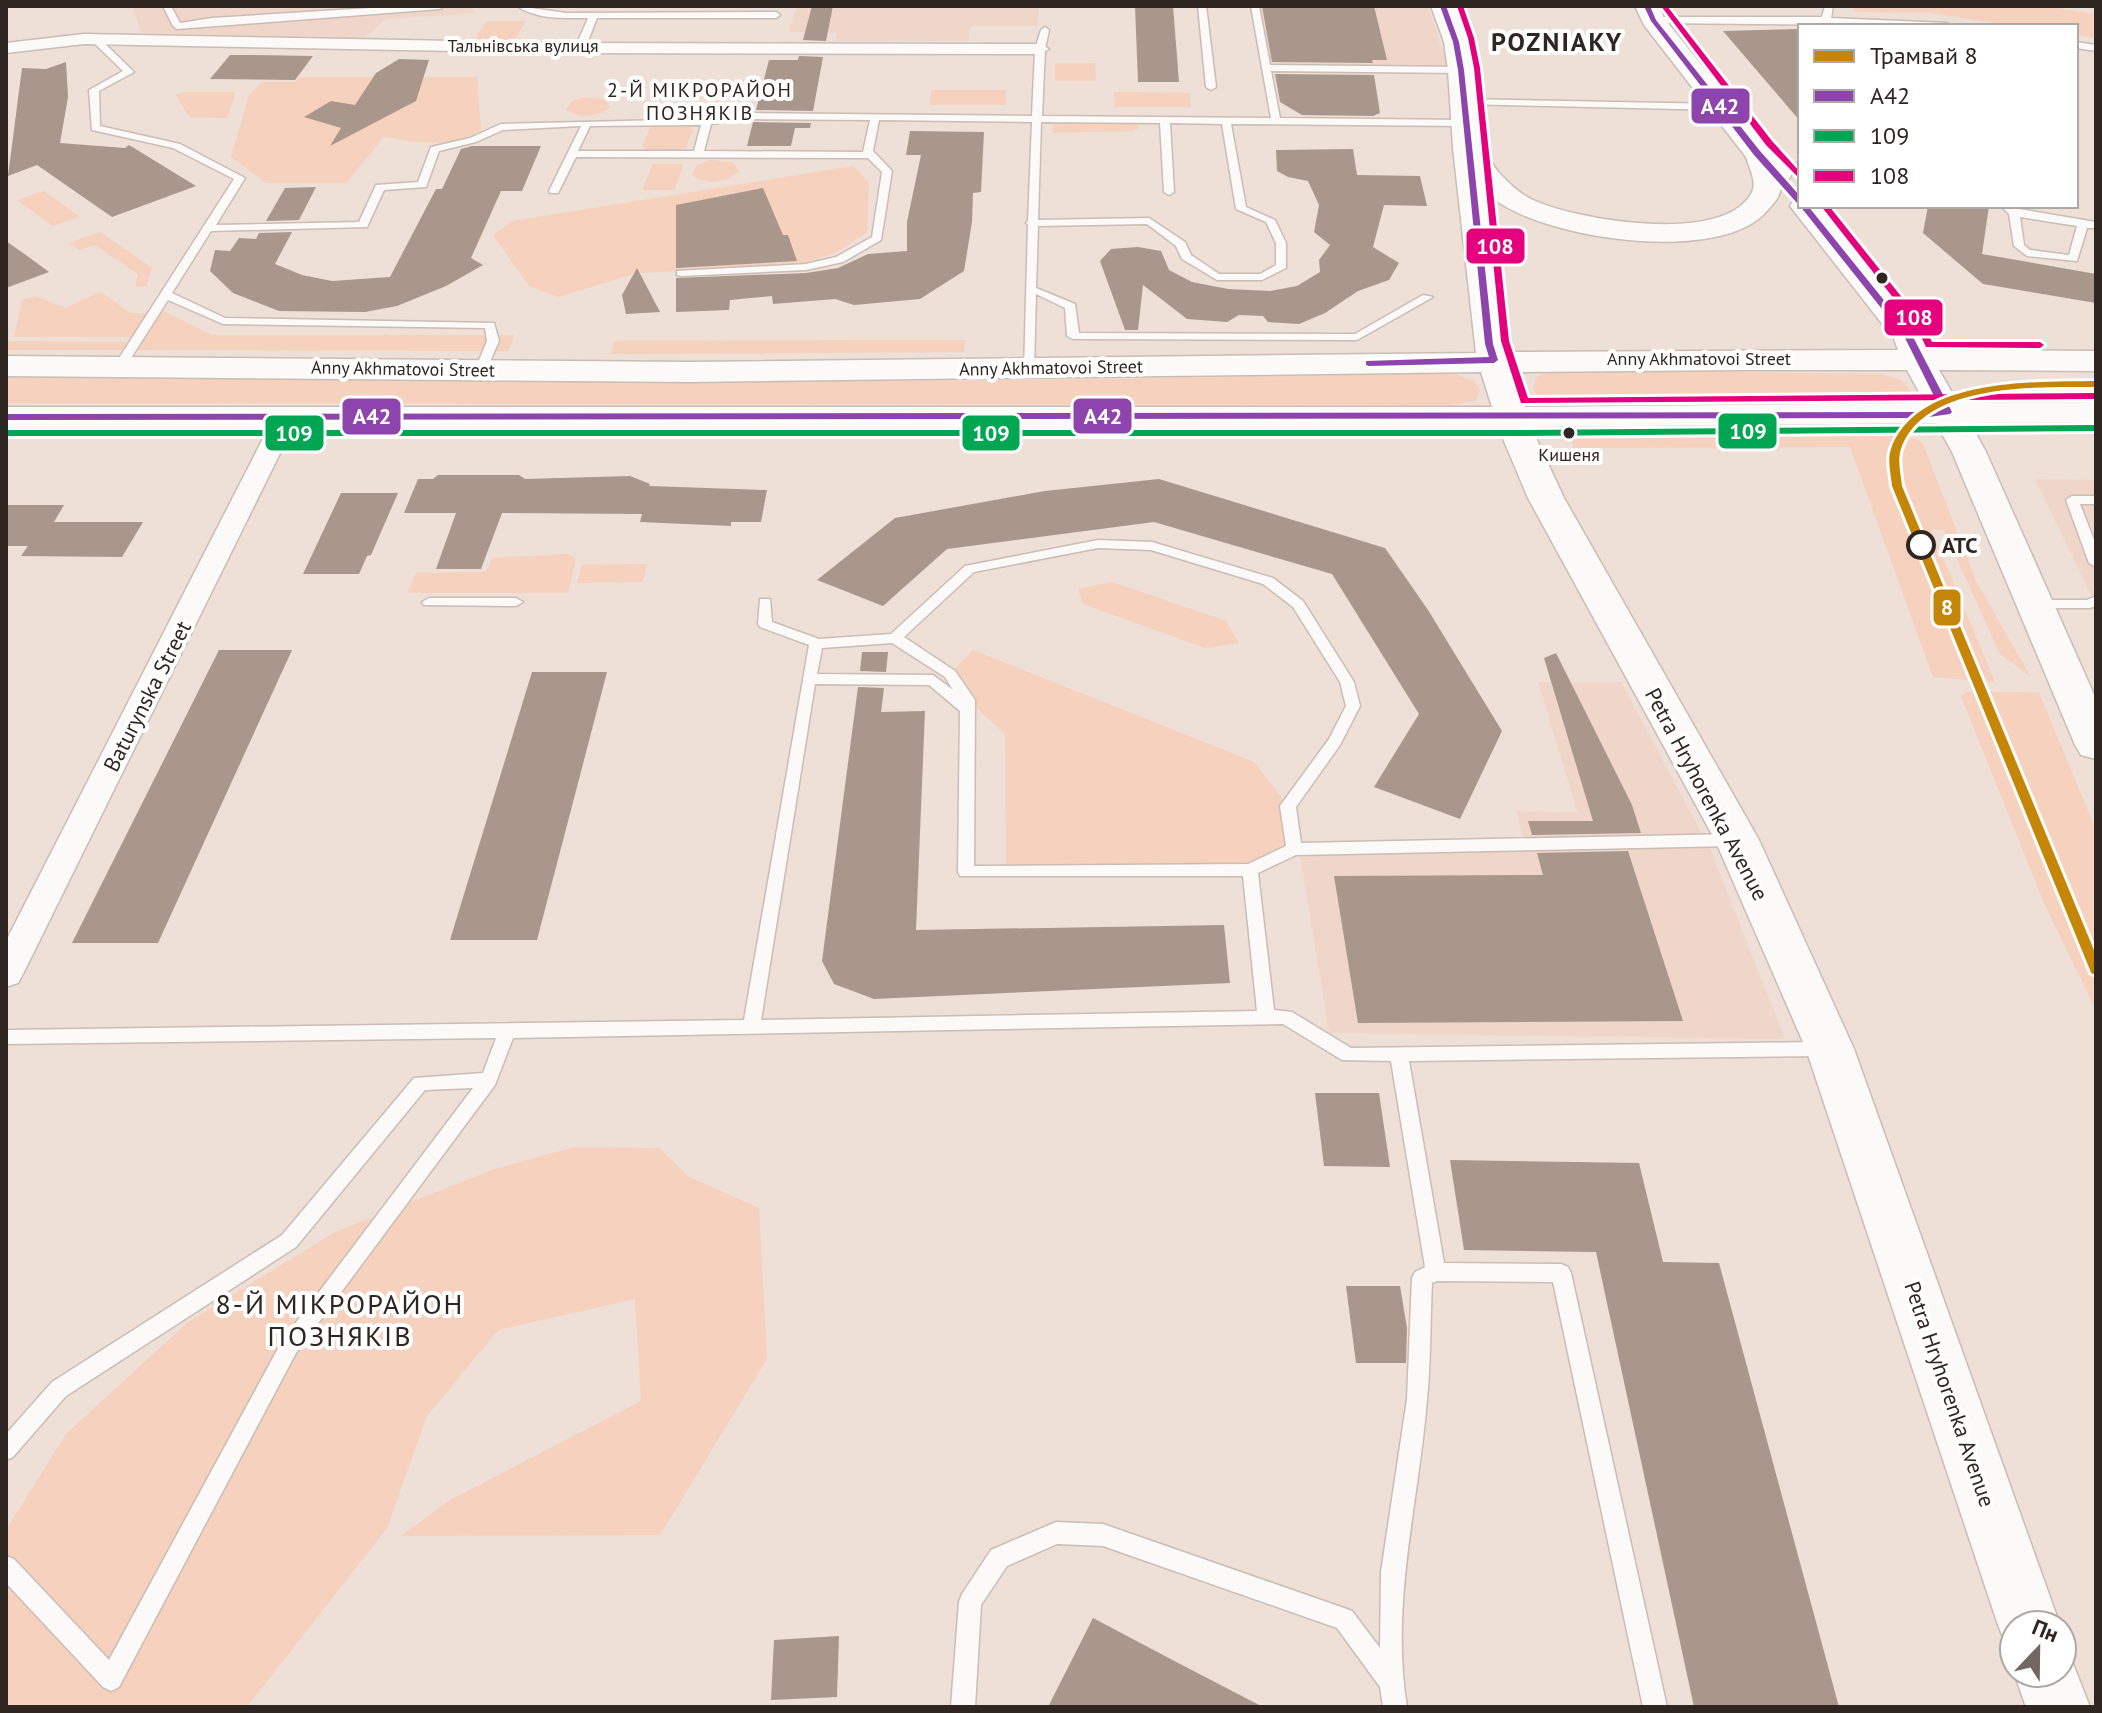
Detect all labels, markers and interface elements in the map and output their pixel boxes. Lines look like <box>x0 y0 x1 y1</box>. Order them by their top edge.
legend <box>1798 24 2078 208</box>
district label: POZNIAKY <box>1491 25 1623 58</box>
street label: Тальнівська вулиця <box>447 34 599 57</box>
text: Трамвай 8 <box>1870 40 1978 71</box>
district label: 2-Й МІКРОРАЙОН ПОЗНЯКІВ <box>607 77 793 126</box>
text: А42 <box>1870 80 1910 111</box>
line badge: А42 <box>1690 87 1751 125</box>
text: А42 <box>1701 92 1739 120</box>
text: 109 <box>1870 120 1909 151</box>
text: 108 <box>1870 160 1909 191</box>
line badge: 108 <box>1465 227 1526 265</box>
text: 108 <box>1476 232 1514 260</box>
unlabelled marker <box>1874 270 1890 286</box>
line badge: 108 <box>1883 298 1944 337</box>
text: 108 <box>1895 303 1933 331</box>
street label: Anny Akhmatovoi Street <box>1607 347 1791 370</box>
street label: Anny Akhmatovoi Street <box>959 354 1143 381</box>
street label: Anny Akhmatovoi Street <box>311 355 495 382</box>
line badge: А42 <box>341 397 402 436</box>
line badge: А42 <box>1072 397 1133 435</box>
text: А42 <box>353 402 391 430</box>
text: А42 <box>1084 402 1122 430</box>
line badge: 109 <box>1717 412 1778 450</box>
line badge: 109 <box>264 414 325 452</box>
line badge: 109 <box>961 414 1021 452</box>
text: 109 <box>1729 417 1767 445</box>
text: 109 <box>275 419 313 447</box>
text: 109 <box>972 419 1010 447</box>
marker: Кишеня <box>1561 425 1577 441</box>
place label: Кишеня <box>1538 443 1600 466</box>
marker: АТС <box>1907 531 1935 559</box>
place label: АТС <box>1942 531 1978 559</box>
line badge: 8 <box>1932 588 1962 627</box>
text: 8 <box>1941 593 1953 621</box>
street label: Baturynska Street <box>97 615 197 776</box>
street label: Petra Hryhorenka Avenue <box>1639 683 1775 905</box>
street label: Petra Hryhorenka Avenue <box>1898 1278 2002 1510</box>
district label: 8-Й МІКРОРАЙОН ПОЗНЯКІВ <box>216 1285 464 1354</box>
north arrow <box>1998 1609 2078 1689</box>
text: Пн <box>2028 1613 2063 1648</box>

